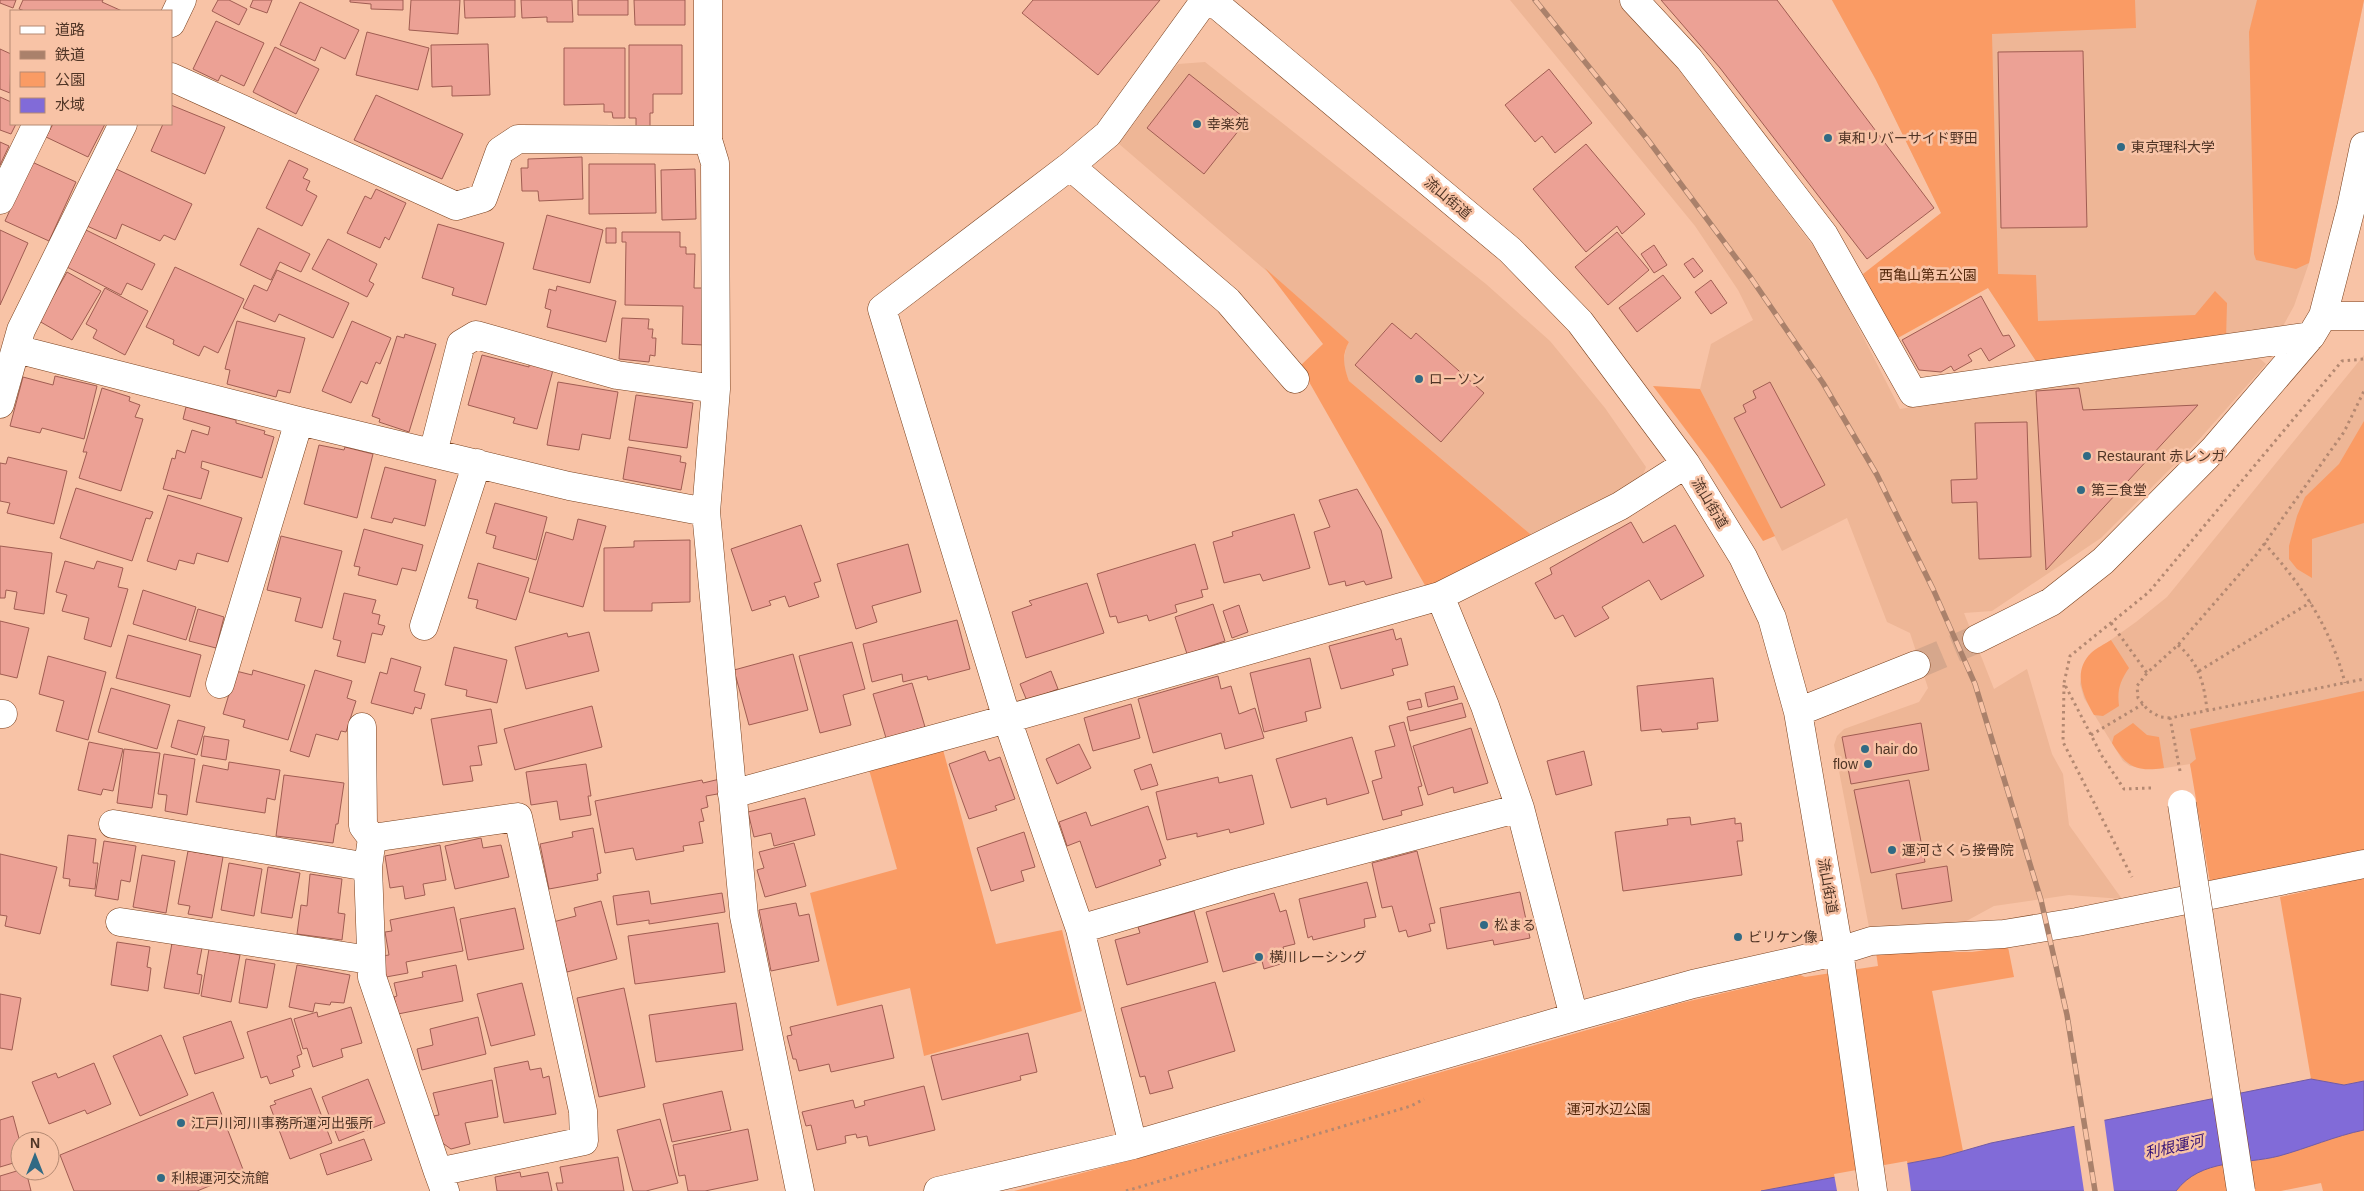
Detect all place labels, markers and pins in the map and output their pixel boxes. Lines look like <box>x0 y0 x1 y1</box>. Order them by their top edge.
place label: 幸楽苑 <box>1207 116 1249 132</box>
marker: 幸楽苑 <box>1191 118 1203 130</box>
place label: 東和リバーサイド野田 <box>1838 130 1978 146</box>
marker: 東和リバーサイド野田 <box>1822 132 1834 144</box>
place label: 東京理科大学 <box>2131 139 2215 155</box>
marker: 東京理科大学 <box>2115 141 2127 153</box>
place label: ローソン <box>1429 371 1485 387</box>
marker: ローソン <box>1413 373 1425 385</box>
place label: Restaurant 赤レンガ <box>2097 448 2225 464</box>
marker: Restaurant 赤レンガ <box>2081 450 2093 462</box>
place label: 第三食堂 <box>2091 482 2147 498</box>
marker: 第三食堂 <box>2075 484 2087 496</box>
place label: hair do <box>1875 741 1918 757</box>
marker: hair do <box>1859 743 1871 755</box>
place label: flow <box>1833 756 1859 772</box>
marker: flow <box>1862 758 1874 770</box>
place label: 運河さくら接骨院 <box>1902 842 2014 858</box>
marker: 運河さくら接骨院 <box>1886 844 1898 856</box>
place label: 松まる <box>1494 917 1536 933</box>
marker: 松まる <box>1478 919 1490 931</box>
place label: ビリケン像 <box>1748 929 1818 945</box>
marker: ビリケン像 <box>1732 931 1744 943</box>
place label: 横川レーシング <box>1269 949 1367 965</box>
marker: 横川レーシング <box>1253 951 1265 963</box>
place label: 江戸川河川事務所運河出張所 <box>191 1115 373 1131</box>
marker: 江戸川河川事務所運河出張所 <box>175 1117 187 1129</box>
place label: 利根運河交流館 <box>171 1170 269 1186</box>
marker: 利根運河交流館 <box>155 1172 167 1184</box>

